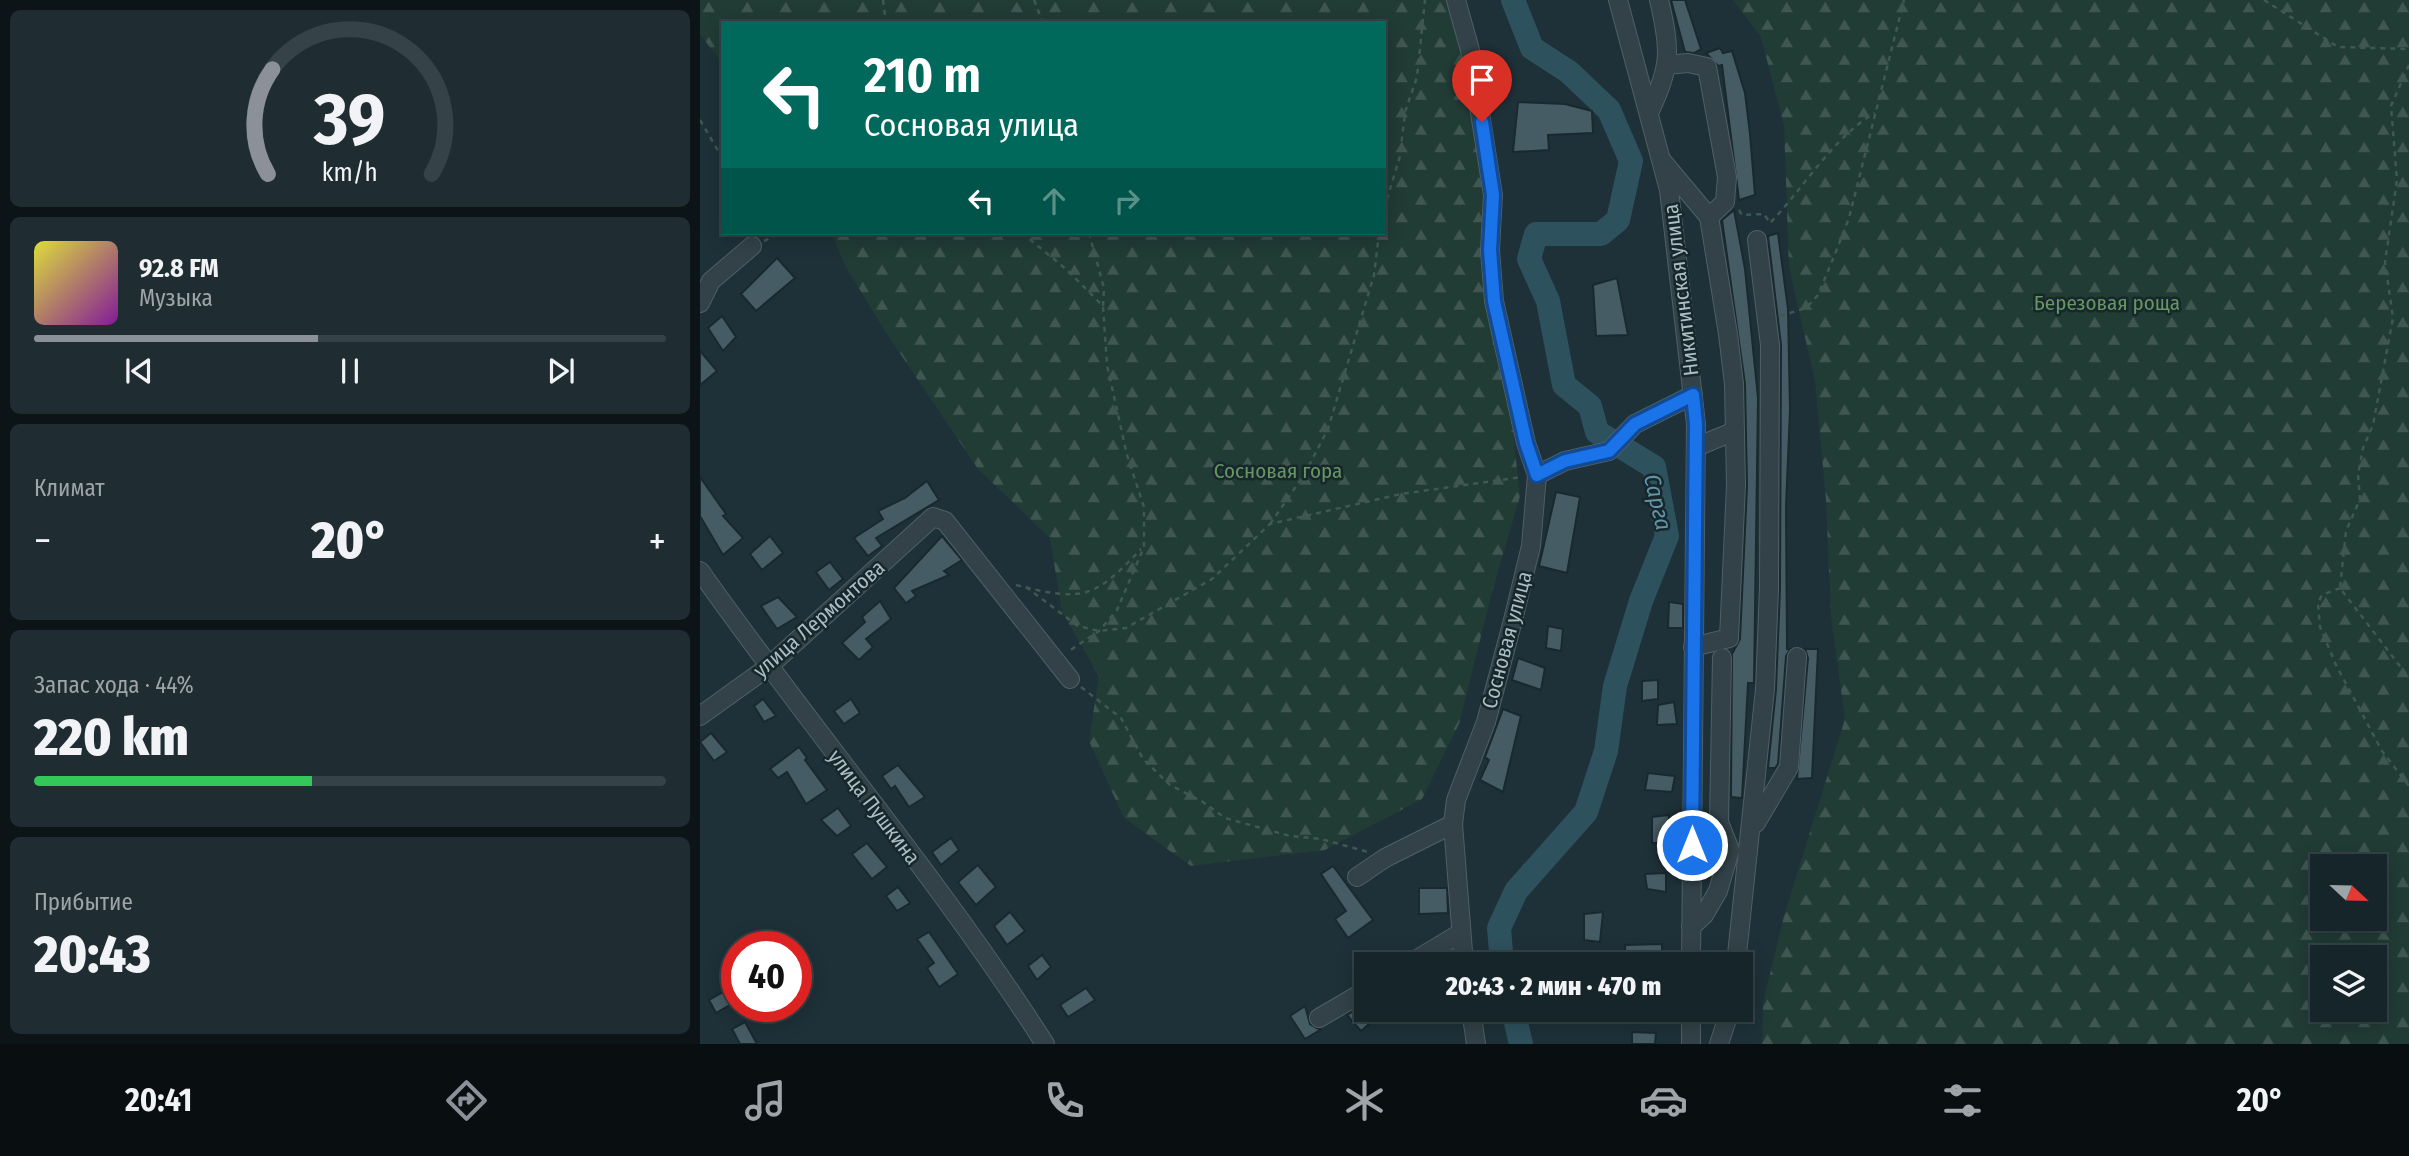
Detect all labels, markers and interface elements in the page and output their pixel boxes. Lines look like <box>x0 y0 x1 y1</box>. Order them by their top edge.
text: 210 m <box>864 46 981 105</box>
icon: left <box>749 49 840 140</box>
pin <box>1452 50 1512 122</box>
icon: arrive <box>1463 61 1501 99</box>
text: 39 <box>313 77 386 164</box>
text: Сосновая улица <box>864 106 1079 144</box>
text: km/h <box>322 158 378 188</box>
icon: left <box>962 182 1000 220</box>
icon: ahead <box>1035 182 1073 220</box>
icon: right <box>1108 182 1146 220</box>
street label: Никитинская улица <box>1658 203 1704 377</box>
text: 92.8 FM <box>139 253 219 284</box>
text: Музыка <box>139 284 213 312</box>
park label: Березовая роща <box>2034 290 2180 316</box>
icon: previous <box>120 352 158 390</box>
icon: pause <box>331 352 369 390</box>
icon: next <box>542 352 580 390</box>
park label: Сосновая гора <box>1214 458 1342 484</box>
water label: Сарга <box>1638 471 1678 533</box>
text: Климат <box>34 474 105 502</box>
text: 20° <box>311 509 389 572</box>
text: − <box>34 518 51 564</box>
text: + <box>649 518 666 564</box>
street label: улица Лермонтова <box>748 555 890 683</box>
street label: Сосновая улица <box>1476 568 1538 712</box>
text: Запас хода · 44% <box>34 671 194 699</box>
text: 220 km <box>34 706 189 769</box>
street label: улица Пушкина <box>822 744 926 870</box>
position arrow <box>1655 808 1729 882</box>
north arrow <box>2310 854 2387 931</box>
map controls <box>2310 854 2387 1022</box>
text: Прибытие <box>34 888 133 916</box>
text: 20:43 <box>34 923 151 986</box>
speed limit sign: 40 <box>721 931 812 1022</box>
button: layers <box>2310 945 2387 1022</box>
text: 20:43 · 2 мин · 470 m <box>1446 971 1661 1002</box>
icon: directions <box>442 1076 491 1125</box>
icon: music <box>741 1076 790 1125</box>
icon: phone <box>1040 1076 1089 1125</box>
icon: climate <box>1340 1076 1389 1125</box>
icon: car <box>1639 1076 1688 1125</box>
icon: filters <box>1938 1076 1987 1125</box>
text: 20:41 <box>125 1081 192 1119</box>
text: 20° <box>2237 1081 2284 1119</box>

